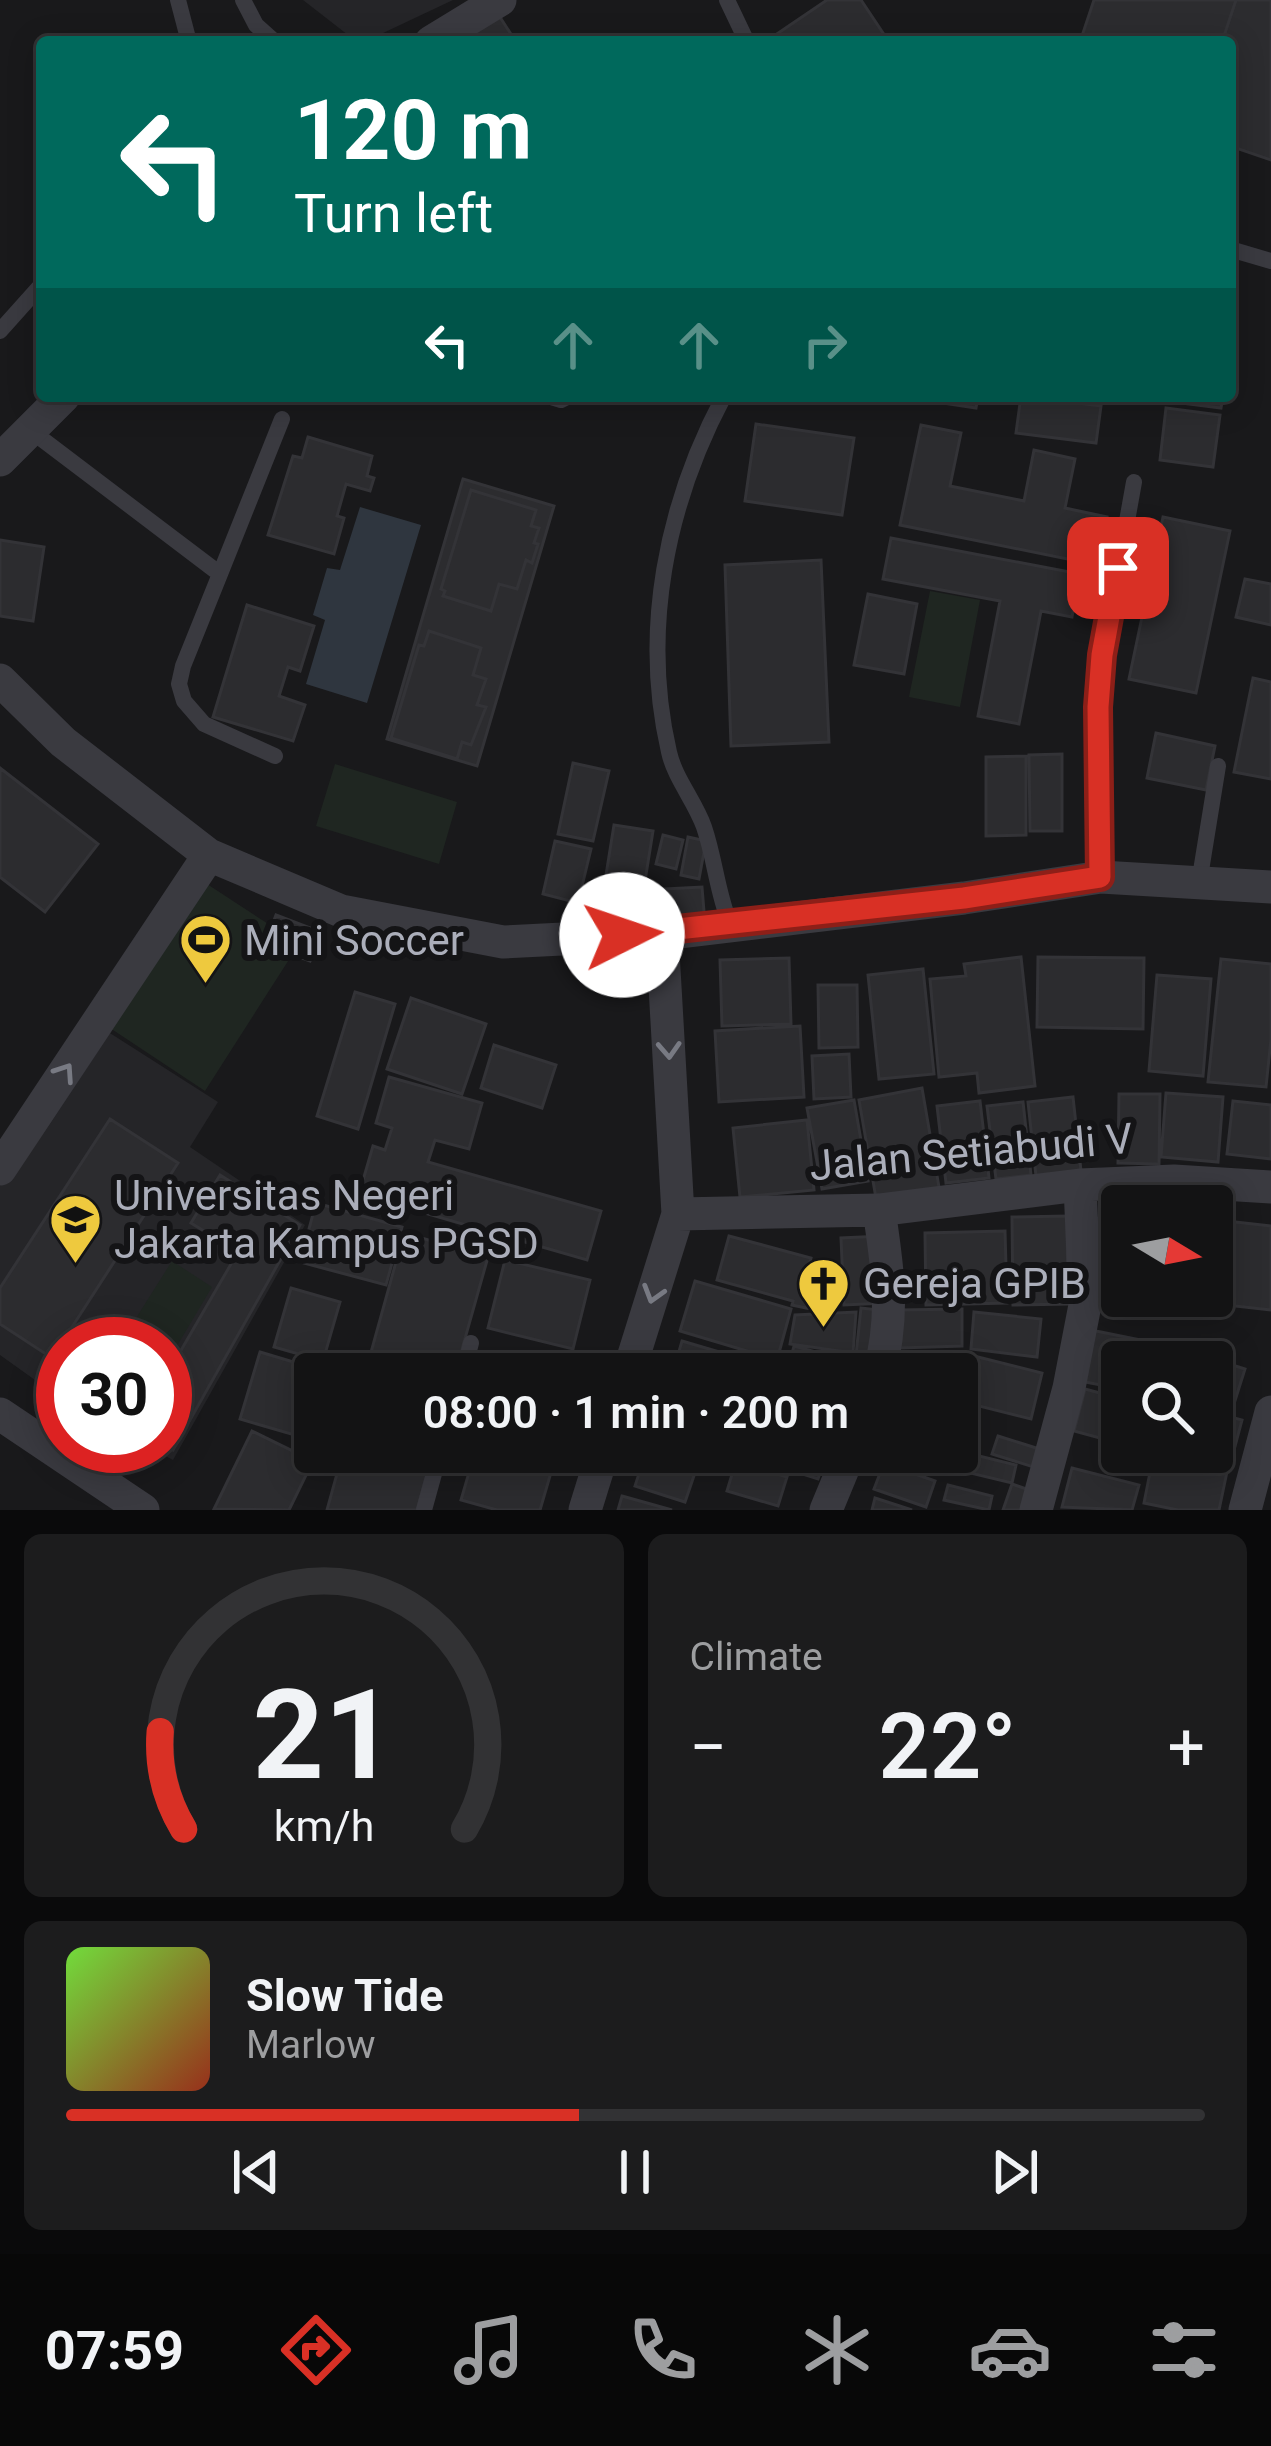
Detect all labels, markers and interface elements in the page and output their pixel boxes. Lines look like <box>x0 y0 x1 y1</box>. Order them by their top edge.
text: 120 m <box>294 81 532 180</box>
icon: left <box>96 84 252 240</box>
text: Turn left <box>294 182 493 245</box>
icon: left <box>414 312 480 378</box>
icon: ahead <box>540 312 606 378</box>
icon: ahead <box>666 312 732 378</box>
icon: right <box>792 312 858 378</box>
pin <box>1067 517 1169 619</box>
icon: arrive <box>1085 535 1151 601</box>
position arrow <box>559 872 685 998</box>
sports icon: Mini Soccer <box>177 912 233 986</box>
place label: Mini Soccer <box>244 916 464 965</box>
one-way arrow <box>656 1041 682 1060</box>
one-way arrow <box>50 1063 72 1085</box>
street label: Jalan Setiabudi V <box>807 1113 1135 1191</box>
place label: Universitas Negeri Jakarta Kampus PGSD <box>114 1171 539 1268</box>
north arrow <box>1101 1185 1233 1317</box>
map controls <box>1101 1185 1233 1473</box>
school or university icon: Universitas Negeri Jakarta Kampus PGSD <box>47 1191 103 1265</box>
church icon: Gereja GPIB <box>796 1255 852 1329</box>
place label: Gereja GPIB <box>863 1259 1086 1308</box>
one-way arrow <box>642 1283 667 1304</box>
speed limit sign: 30 <box>36 1317 192 1473</box>
button: search <box>1101 1341 1233 1473</box>
text: 08:00 · 1 min · 200 m <box>423 1386 849 1439</box>
text: Climate <box>690 1634 823 1680</box>
text: 21 <box>252 1662 395 1808</box>
text: 22° <box>879 1695 1016 1800</box>
text: − <box>690 1709 727 1786</box>
text: + <box>1168 1709 1205 1786</box>
text: km/h <box>273 1800 374 1850</box>
text: Slow Tide <box>246 1969 444 2022</box>
text: Marlow <box>246 2022 376 2068</box>
icon: previous <box>223 2139 289 2205</box>
icon: pause <box>602 2139 668 2205</box>
icon: next <box>982 2139 1048 2205</box>
icon: directions <box>274 2308 358 2392</box>
icon: music <box>447 2308 531 2392</box>
icon: phone <box>621 2308 705 2392</box>
icon: climate <box>795 2308 879 2392</box>
icon: car <box>968 2308 1052 2392</box>
icon: filters <box>1142 2308 1226 2392</box>
text: 07:59 <box>45 2319 184 2382</box>

